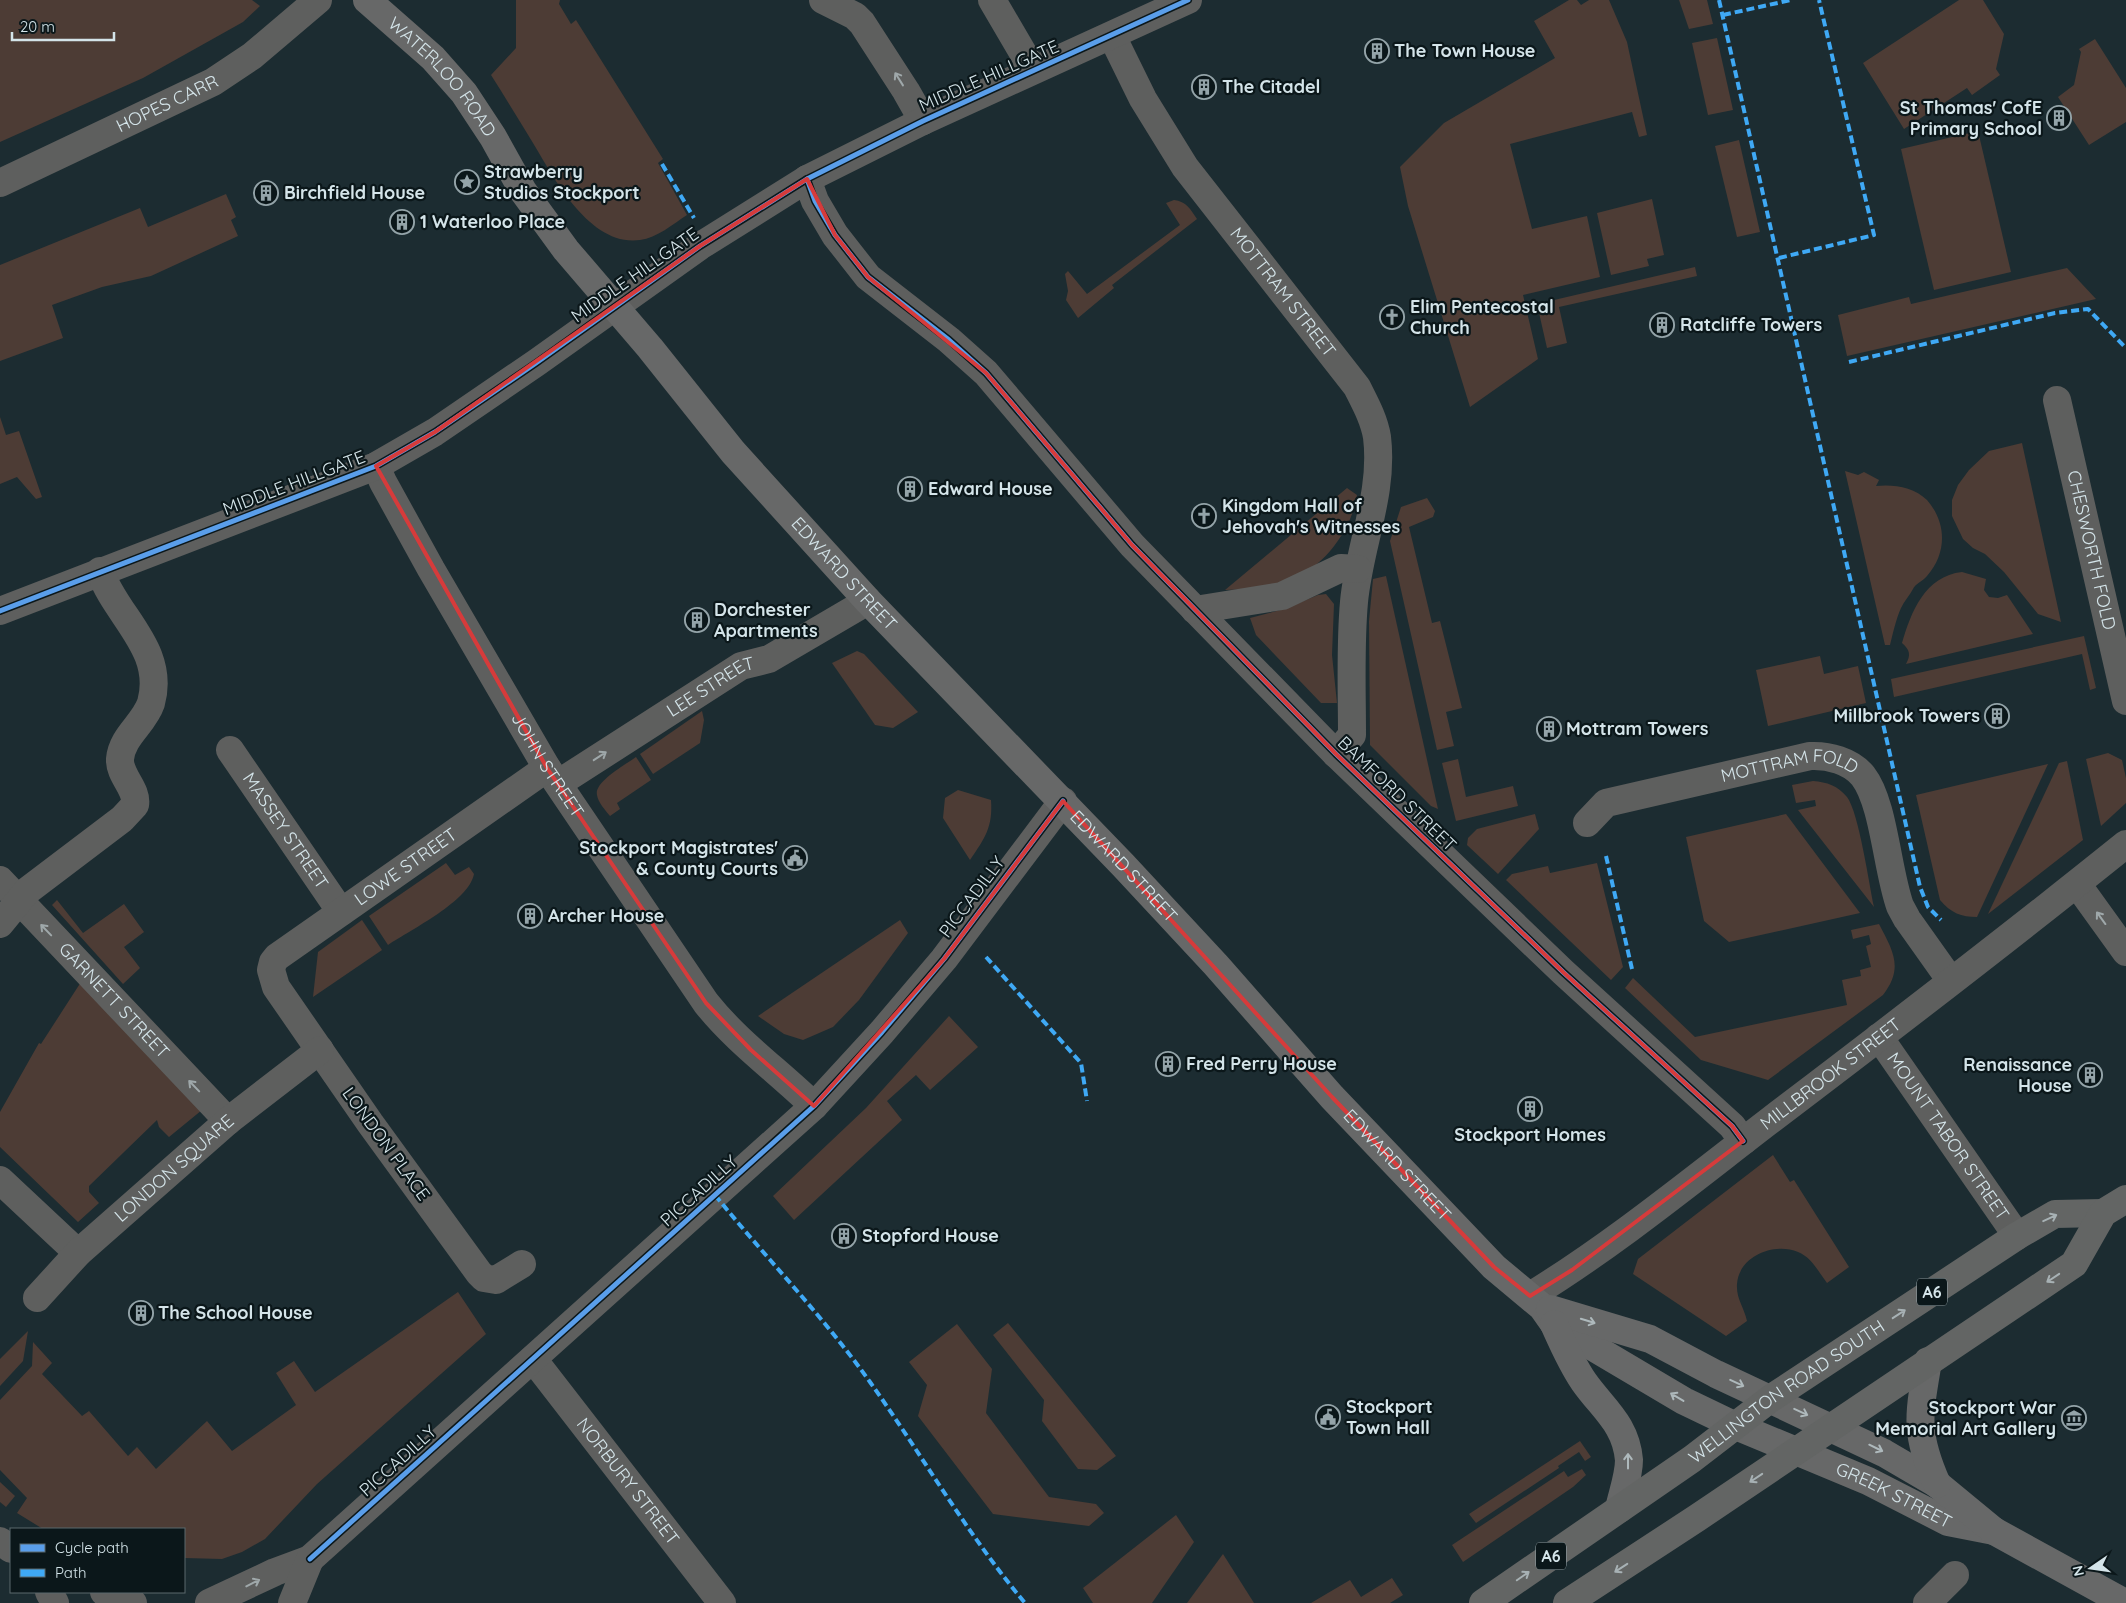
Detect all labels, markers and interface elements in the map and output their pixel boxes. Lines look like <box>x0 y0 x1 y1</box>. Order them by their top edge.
scale bar <box>12 10 115 42</box>
street label: WATERLOO ROAD <box>383 12 502 141</box>
text: 20 m <box>20 17 55 36</box>
street label: MIDDLE HILLGATE <box>915 34 1062 117</box>
building icon: The Town House <box>1364 38 1390 64</box>
place label: The Town House <box>1394 39 1535 62</box>
street label: HOPES CARR <box>112 69 222 137</box>
one-way arrow <box>893 72 903 86</box>
building icon: The Citadel <box>1191 74 1217 100</box>
place label: The Citadel <box>1222 75 1320 98</box>
place label: St Thomas' CofE Primary School <box>1900 96 2042 140</box>
building icon: St Thomas' CofE Primary School <box>2046 105 2072 131</box>
place label: Strawberry Studios Stockport <box>484 160 640 204</box>
place icon: Strawberry Studios Stockport <box>454 169 480 195</box>
building icon: Birchfield House <box>253 180 279 206</box>
place label: Birchfield House <box>284 181 425 204</box>
building icon: 1 Waterloo Place <box>389 209 415 235</box>
place label: 1 Waterloo Place <box>420 210 565 233</box>
street label: MIDDLE HILLGATE <box>566 222 703 327</box>
street label: MOTTRAM STREET <box>1225 222 1341 361</box>
place label: Elim Pentecostal Church <box>1410 295 1554 339</box>
church icon: Elim Pentecostal Church <box>1379 304 1405 330</box>
building icon: Ratcliffe Towers <box>1649 312 1675 338</box>
place label: Ratcliffe Towers <box>1680 313 1822 336</box>
street label: MIDDLE HILLGATE <box>219 445 368 520</box>
street label: CHESWORTH FOLD <box>2062 468 2121 632</box>
building icon: Edward House <box>897 476 923 502</box>
place label: Edward House <box>928 477 1053 500</box>
place label: Kingdom Hall of Jehovah's Witnesses <box>1222 494 1401 538</box>
church icon: Kingdom Hall of Jehovah's Witnesses <box>1191 503 1217 529</box>
street label: EDWARD STREET <box>786 512 902 635</box>
place label: Dorchester Apartments <box>714 598 818 642</box>
building icon: Dorchester Apartments <box>684 607 710 633</box>
street label: LEE STREET <box>662 651 757 722</box>
building icon: Millbrook Towers <box>1984 703 2010 729</box>
place label: Millbrook Towers <box>1834 704 1980 727</box>
street label: JOHN STREET <box>506 708 589 822</box>
building icon: Mottram Towers <box>1536 716 1562 742</box>
place label: Mottram Towers <box>1566 717 1709 740</box>
street label: BAMFORD STREET <box>1333 731 1462 856</box>
street label: MOTTRAM FOLD <box>1718 744 1863 787</box>
one-way arrow <box>592 751 606 761</box>
street label: MASSEY STREET <box>238 768 334 893</box>
street label: EDWARD STREET <box>1065 805 1183 927</box>
street label: LOWE STREET <box>350 823 461 910</box>
place label: Stockport Magistrates' & County Courts <box>579 836 778 880</box>
public building icon: Stockport Magistrates' & County Courts <box>782 845 808 871</box>
street label: PICCADILLY <box>934 851 1010 942</box>
building icon: Archer House <box>517 903 543 929</box>
place label: Archer House <box>548 904 664 927</box>
one-way arrow <box>2096 911 2106 925</box>
one-way arrow <box>40 924 52 937</box>
street label: GARNETT STREET <box>54 937 175 1063</box>
street label: MILLBROOK STREET <box>1755 1013 1906 1135</box>
street label: MOUNT TABOR STREET <box>1882 1048 2015 1225</box>
building icon: Fred Perry House <box>1155 1051 1181 1077</box>
place label: Fred Perry House <box>1186 1052 1337 1075</box>
place label: Renaissance House <box>1963 1053 2072 1097</box>
building icon: Renaissance House <box>2077 1062 2103 1088</box>
one-way arrow <box>188 1080 200 1092</box>
street label: LONDON PLACE <box>337 1082 435 1205</box>
building icon: Stockport Homes <box>1517 1096 1543 1122</box>
street label: EDWARD STREET <box>1339 1104 1456 1226</box>
street label: LONDON SQUARE <box>109 1109 238 1227</box>
place label: Stockport Homes <box>1454 1123 1606 1146</box>
street label: PICCADILLY <box>655 1150 742 1231</box>
one-way arrow <box>2043 1212 2058 1222</box>
building icon: Stopford House <box>831 1223 857 1249</box>
place label: Stopford House <box>862 1224 999 1247</box>
one-way arrow <box>2046 1272 2060 1283</box>
road number: A6 <box>1917 1278 1947 1305</box>
building icon: The School House <box>128 1300 154 1326</box>
place label: The School House <box>158 1301 313 1324</box>
one-way arrow <box>1891 1309 1905 1319</box>
street label: WELLINGTON ROAD SOUTH <box>1684 1315 1889 1468</box>
one-way arrow <box>1580 1316 1596 1326</box>
one-way arrow <box>1729 1379 1744 1389</box>
one-way arrow <box>1670 1391 1684 1401</box>
place label: Stockport Town Hall <box>1346 1395 1433 1439</box>
place label: Stockport War Memorial Art Gallery <box>1875 1396 2056 1440</box>
public building icon: Stockport Town Hall <box>1315 1404 1341 1430</box>
museum icon: Stockport War Memorial Art Gallery <box>2061 1405 2087 1431</box>
one-way arrow <box>1793 1408 1808 1418</box>
street label: NORBURY STREET <box>572 1413 685 1549</box>
street label: PICCADILLY <box>354 1420 441 1501</box>
one-way arrow <box>1868 1444 1883 1454</box>
one-way arrow <box>1623 1454 1633 1470</box>
street label: GREEK STREET <box>1833 1457 1956 1533</box>
one-way arrow <box>1750 1473 1764 1483</box>
legend <box>10 1528 185 1593</box>
text: Cycle path <box>55 1538 129 1557</box>
road number: A6 <box>1536 1542 1566 1570</box>
north arrow <box>2066 1543 2116 1593</box>
one-way arrow <box>1614 1562 1628 1573</box>
text: Path <box>55 1563 87 1582</box>
text: N <box>2068 1564 2088 1578</box>
one-way arrow <box>1516 1571 1530 1581</box>
one-way arrow <box>245 1578 260 1587</box>

